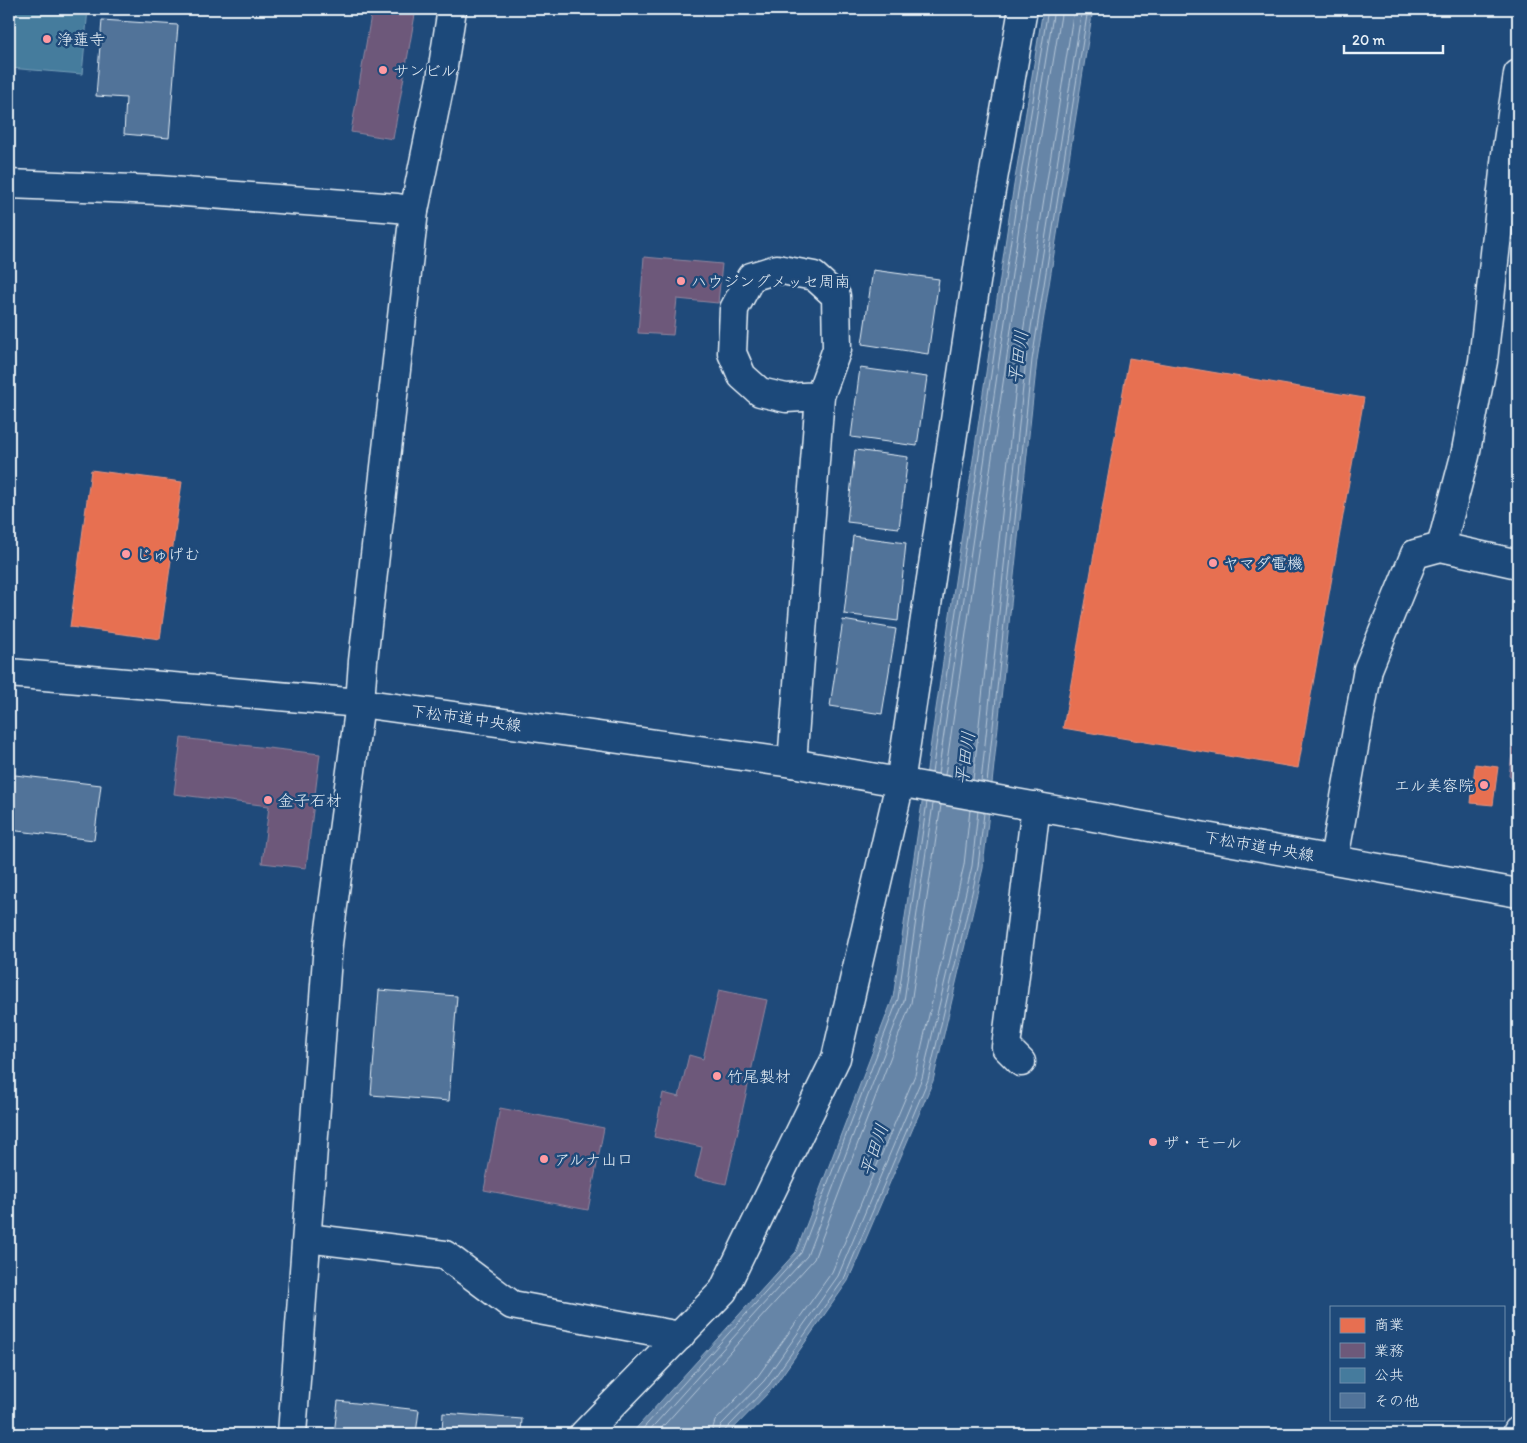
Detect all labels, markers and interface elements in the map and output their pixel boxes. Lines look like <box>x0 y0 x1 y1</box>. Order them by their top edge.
scale bar <box>1344 22 1443 54</box>
place label: 浄蓮寺 <box>57 30 105 49</box>
text: 20 m <box>1352 31 1386 49</box>
marker: 浄蓮寺 <box>41 33 53 45</box>
place label: サンビル <box>393 61 457 80</box>
marker: サンビル <box>377 64 389 76</box>
place label: ハウジングメッセ周南 <box>691 272 851 291</box>
marker: ハウジングメッセ周南 <box>675 275 687 287</box>
water label: 平田川 <box>1003 329 1033 385</box>
place label: じゅげむ <box>136 545 200 564</box>
marker: じゅげむ <box>120 548 132 560</box>
place label: ヤマダ電機 <box>1223 554 1303 573</box>
marker: ヤマダ電機 <box>1207 557 1219 569</box>
street label: 下松市道中央線 <box>409 701 523 735</box>
water label: 平田川 <box>950 730 980 786</box>
place label: エル美容院 <box>1394 776 1474 795</box>
marker: エル美容院 <box>1478 779 1490 791</box>
place label: 金子石材 <box>278 791 342 810</box>
marker: 金子石材 <box>262 794 274 806</box>
street label: 下松市道中央線 <box>1202 827 1316 865</box>
place label: 竹尾製材 <box>727 1067 791 1086</box>
marker: 竹尾製材 <box>711 1070 723 1082</box>
water label: 平田川 <box>855 1121 893 1179</box>
place label: ザ・モール <box>1163 1133 1242 1152</box>
marker: ザ・モール <box>1147 1136 1159 1148</box>
place label: アルナ山口 <box>554 1150 633 1169</box>
marker: アルナ山口 <box>538 1153 550 1165</box>
legend <box>1330 1306 1504 1420</box>
text: 商業 <box>1374 1316 1404 1334</box>
text: 業務 <box>1374 1342 1404 1360</box>
text: 公共 <box>1374 1366 1404 1384</box>
text: その他 <box>1374 1392 1419 1410</box>

